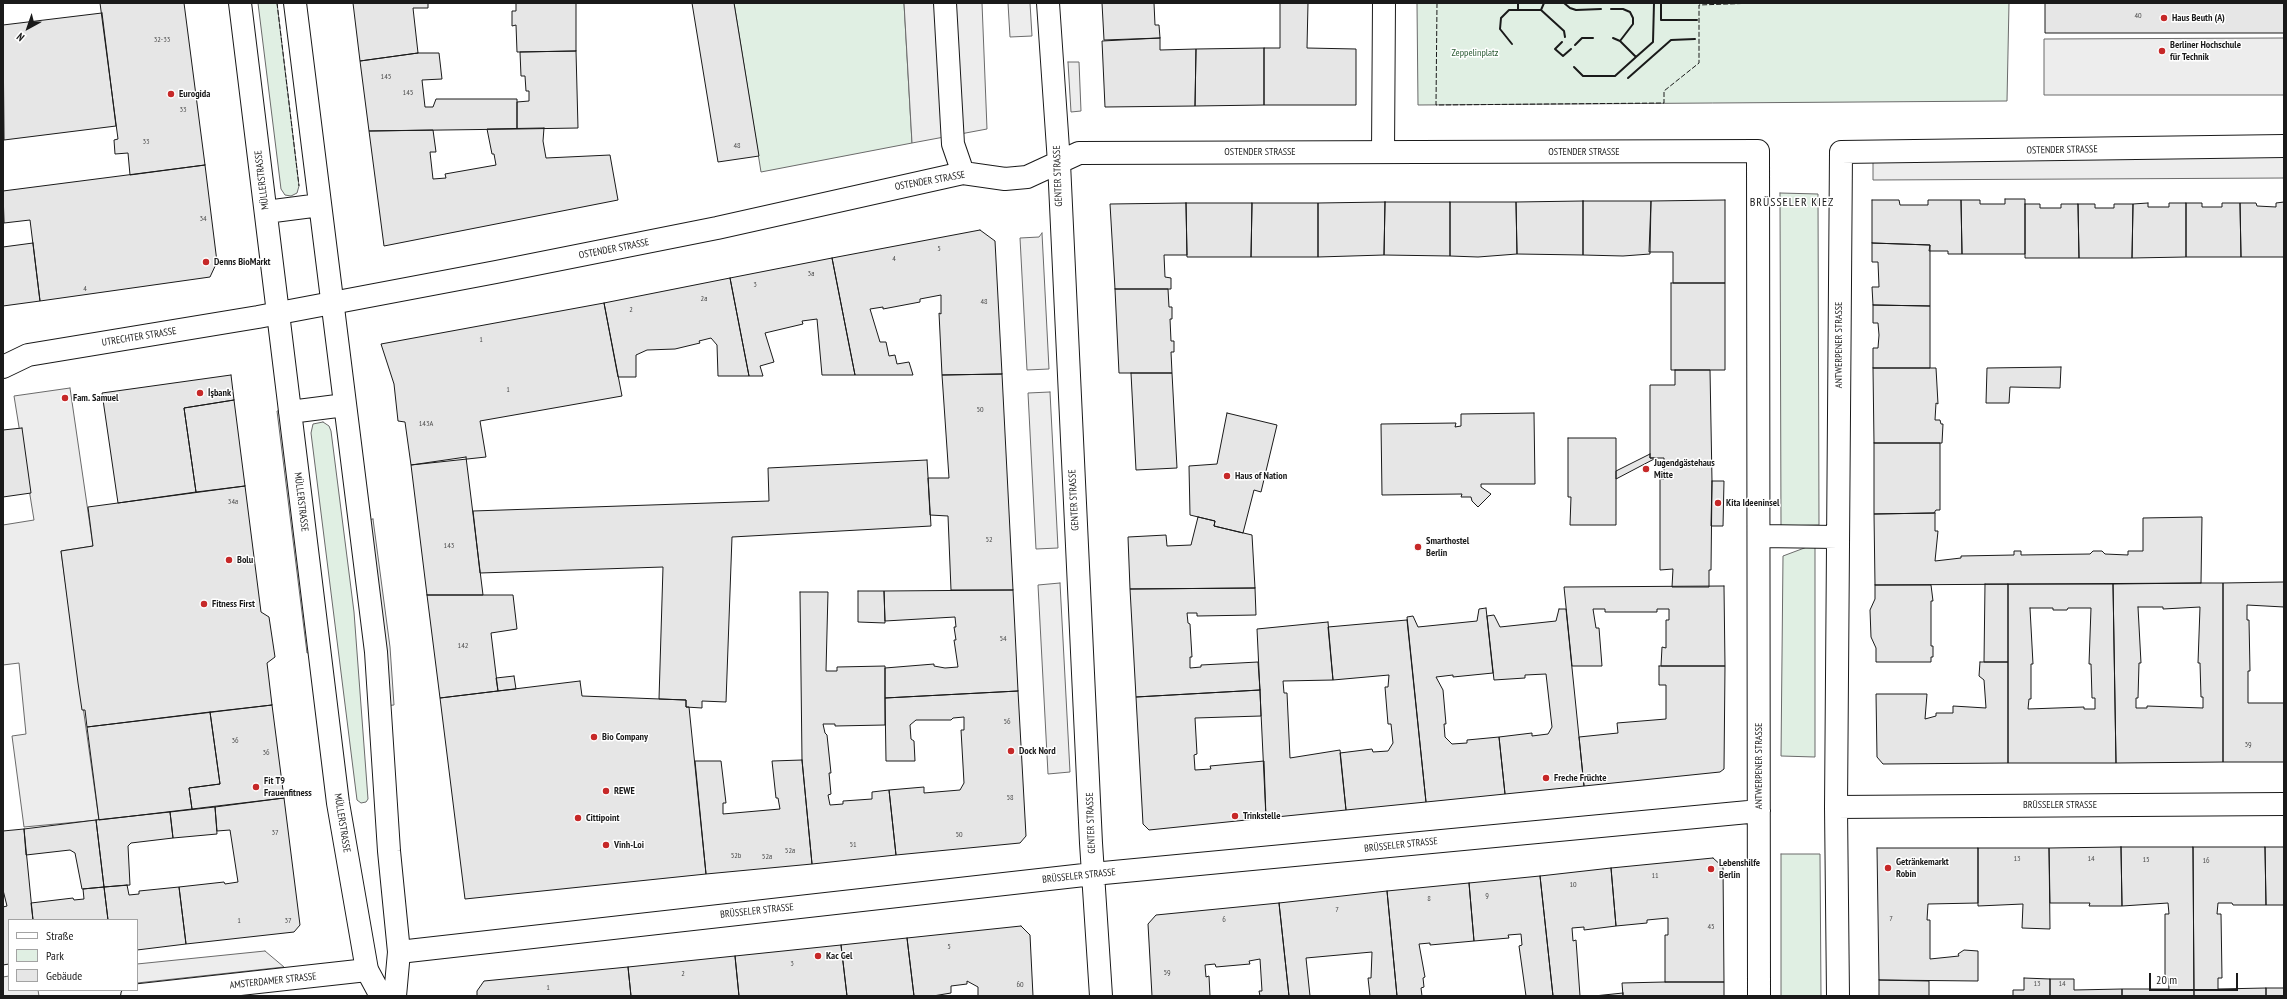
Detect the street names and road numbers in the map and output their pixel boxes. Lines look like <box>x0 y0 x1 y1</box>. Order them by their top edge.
street label: OSTENDER STRASSE <box>2026 143 2098 157</box>
street label: GENTER STRASSE <box>1051 145 1065 207</box>
street label: OSTENDER STRASSE <box>1224 146 1296 158</box>
street label: OSTENDER STRASSE <box>1548 146 1620 158</box>
street label: MÜLLERSTRASSE <box>252 150 272 210</box>
street label: OSTENDER STRASSE <box>894 169 966 193</box>
street label: OSTENDER STRASSE <box>578 236 650 262</box>
street label: ANTWERPENER STRASSE <box>1833 302 1845 388</box>
street label: UTRECHTER STRASSE <box>101 325 177 349</box>
street label: GENTER STRASSE <box>1066 469 1082 531</box>
street label: MÜLLERSTRASSE <box>291 472 311 532</box>
street label: ANTWERPENER STRASSE <box>1753 723 1765 809</box>
street label: MÜLLERSTRASSE <box>331 792 353 854</box>
street label: GENTER STRASSE <box>1084 792 1098 854</box>
street label: BRÜSSELER STRASSE <box>2023 799 2097 811</box>
street label: BRÜSSELER STRASSE <box>1364 835 1438 855</box>
street label: BRÜSSELER STRASSE <box>1042 866 1116 886</box>
street label: BRÜSSELER STRASSE <box>720 901 794 921</box>
street label: AMSTERDAMER STRASSE <box>229 970 317 992</box>

